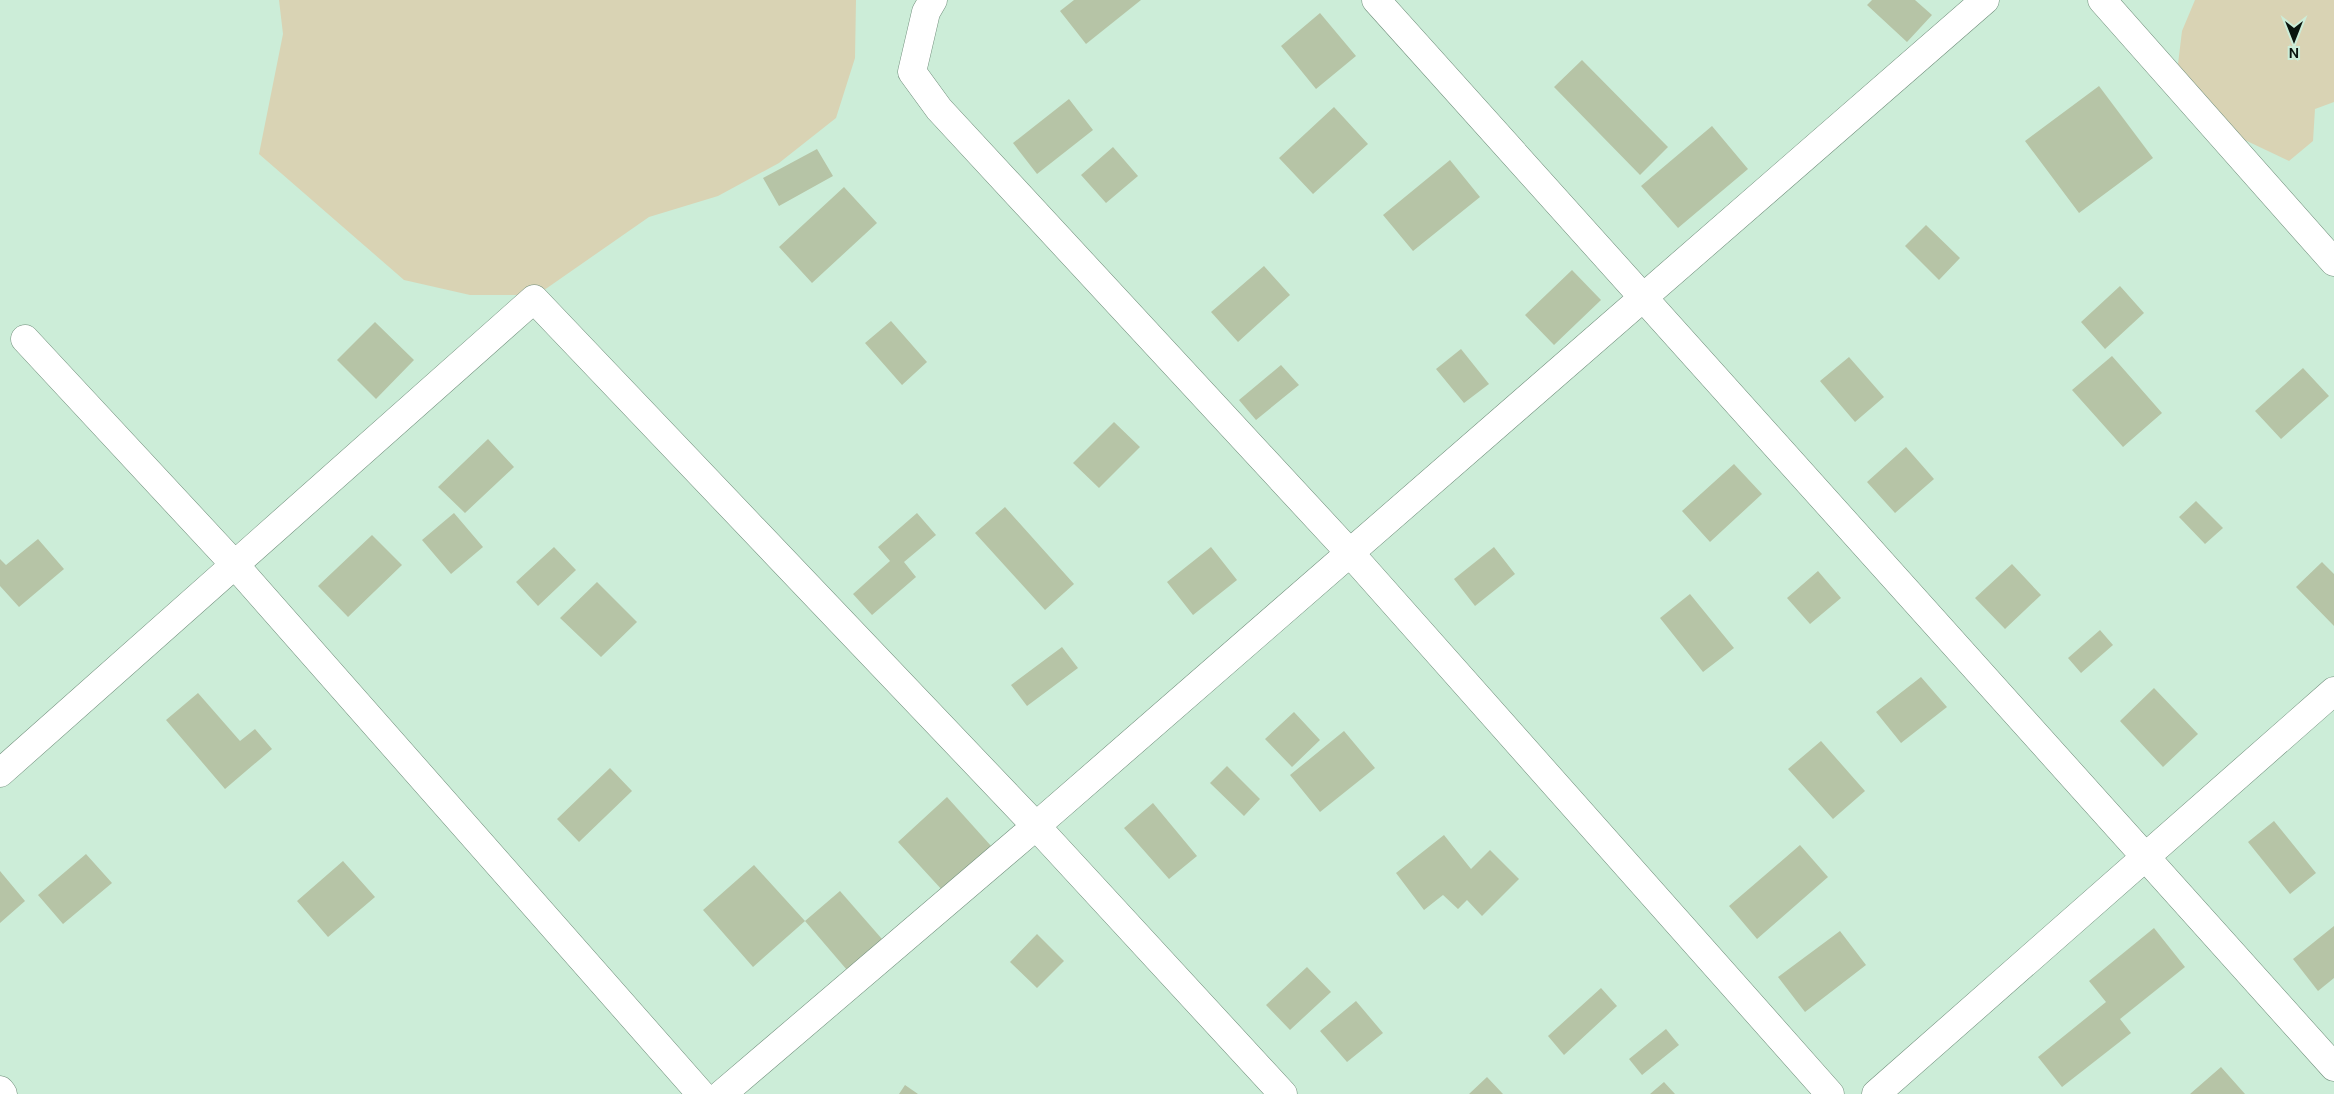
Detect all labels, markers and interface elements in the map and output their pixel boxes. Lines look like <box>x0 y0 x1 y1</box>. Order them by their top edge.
north arrow <box>2269 15 2319 65</box>
text: N <box>2289 44 2299 62</box>

